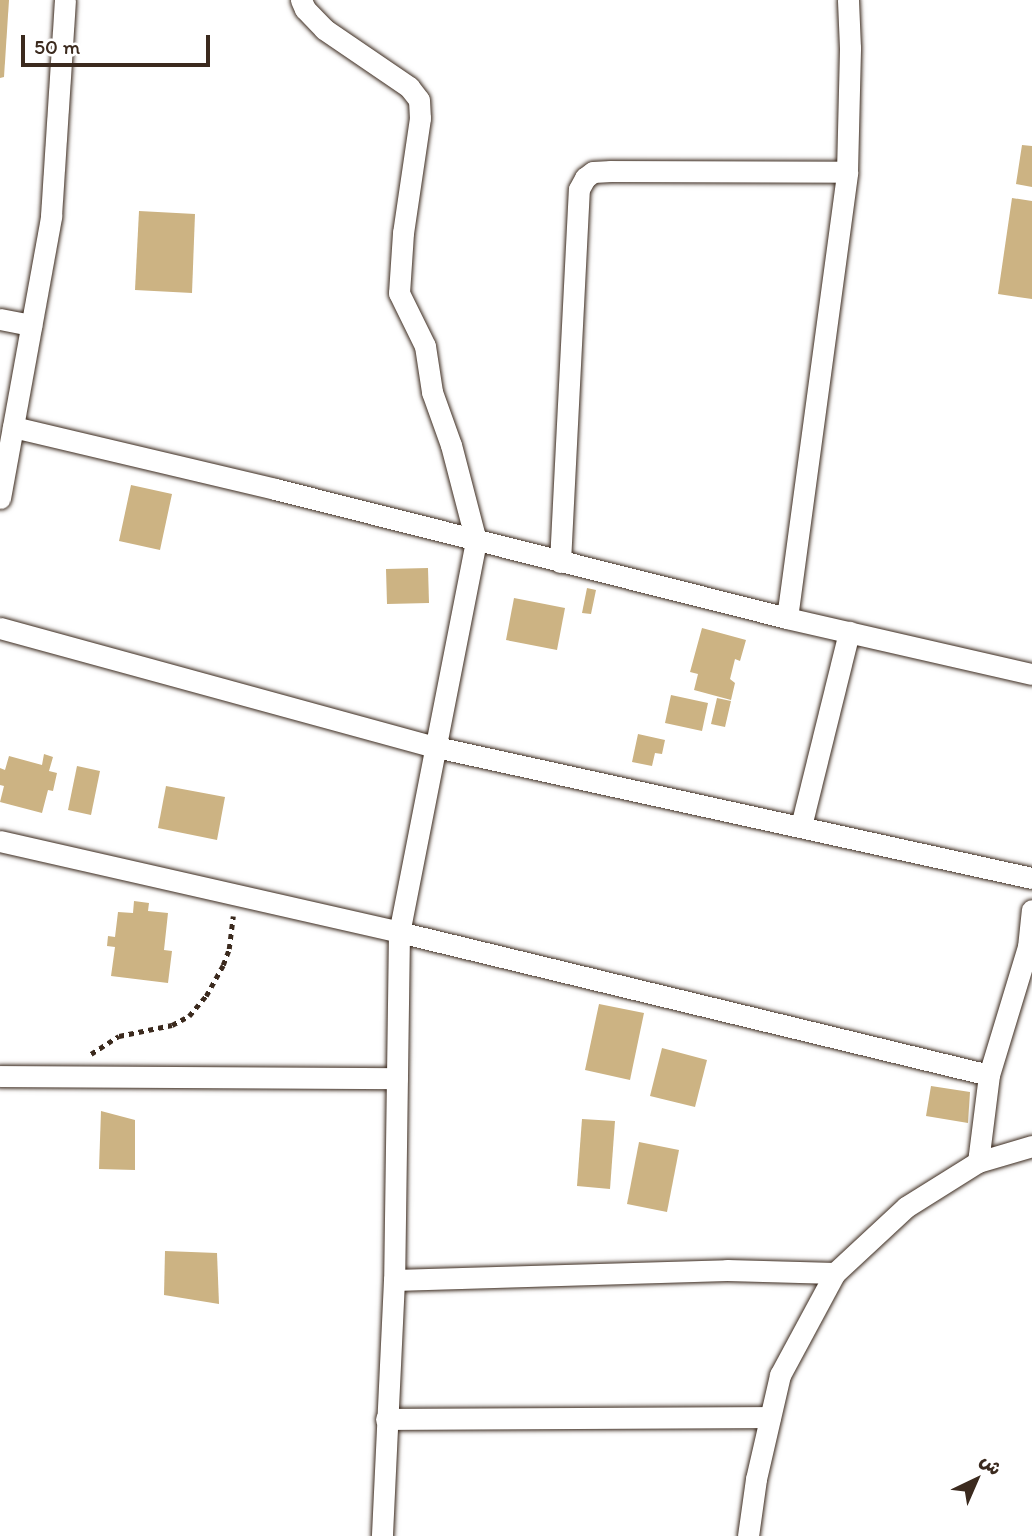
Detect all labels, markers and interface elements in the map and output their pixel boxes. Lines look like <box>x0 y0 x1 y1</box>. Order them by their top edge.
scale bar <box>24 21 214 65</box>
text: 50 m <box>34 34 80 59</box>
north arrow <box>941 1445 1011 1515</box>
text: ش <box>975 1449 1006 1480</box>

